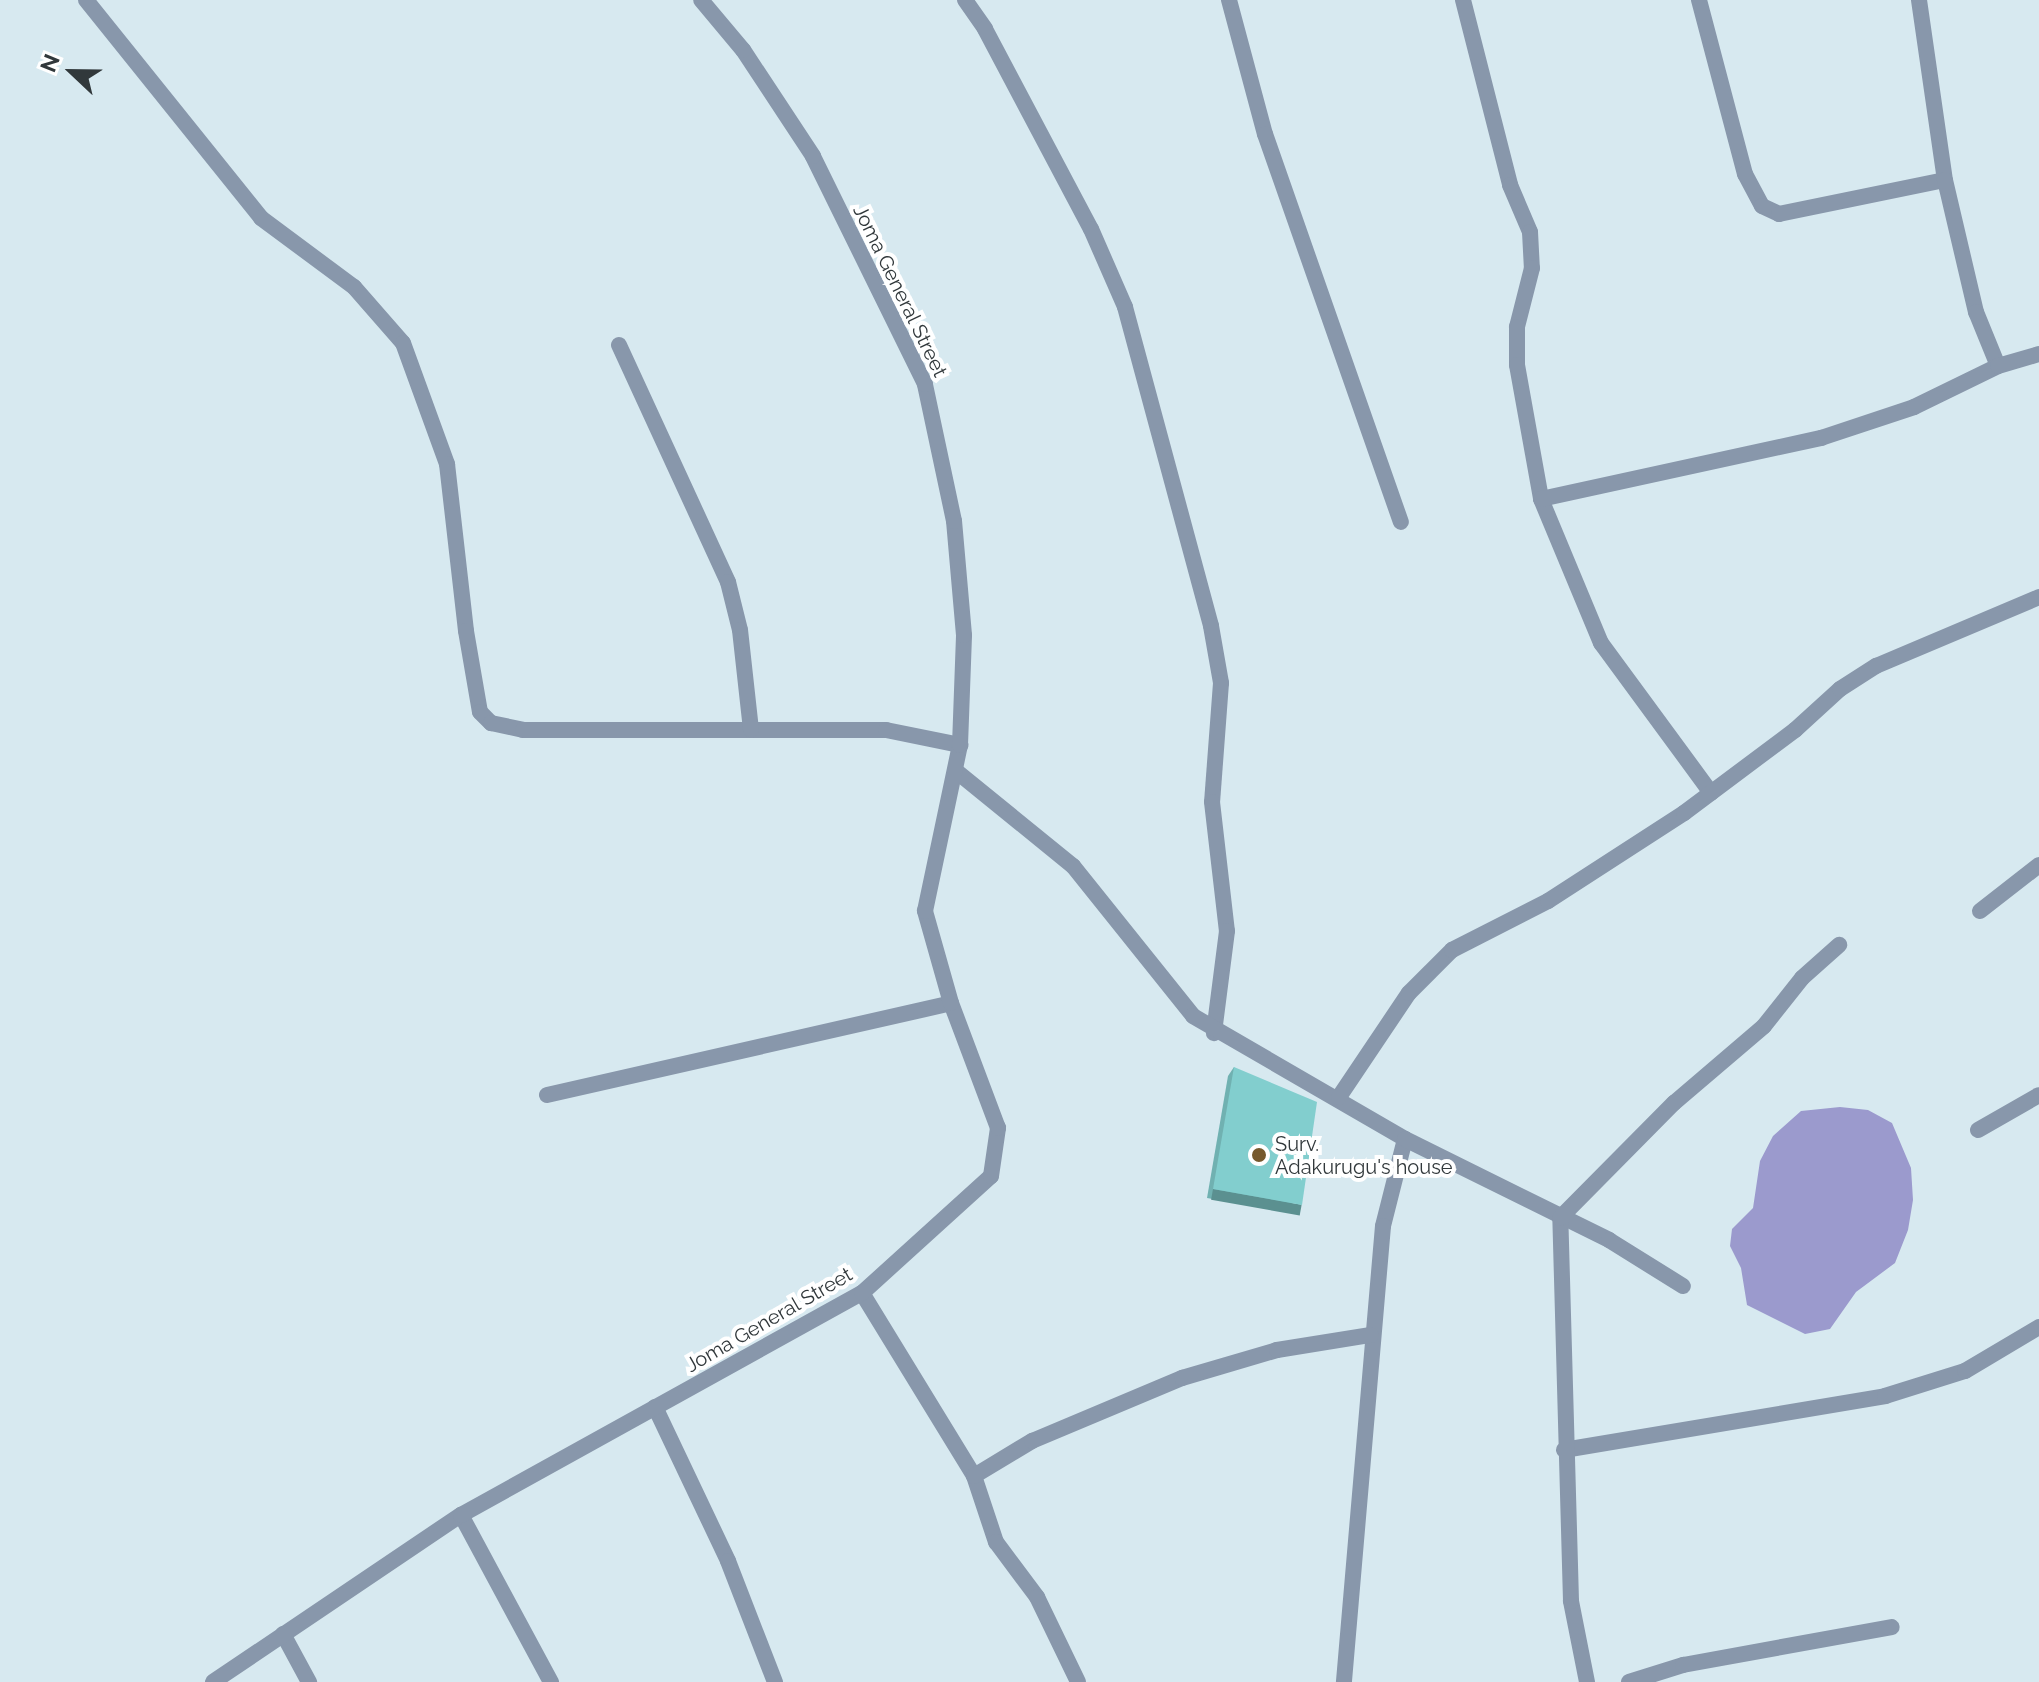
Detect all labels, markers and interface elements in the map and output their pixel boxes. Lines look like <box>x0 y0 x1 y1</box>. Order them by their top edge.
north arrow <box>32 32 112 112</box>
text: N <box>35 50 65 76</box>
street label: Joma General Street <box>848 201 952 381</box>
place label: Surv. Adakurugu's house <box>1275 1132 1453 1179</box>
marker: Surv. Adakurugu's house <box>1250 1146 1268 1164</box>
street label: Joma General Street <box>681 1262 857 1378</box>

